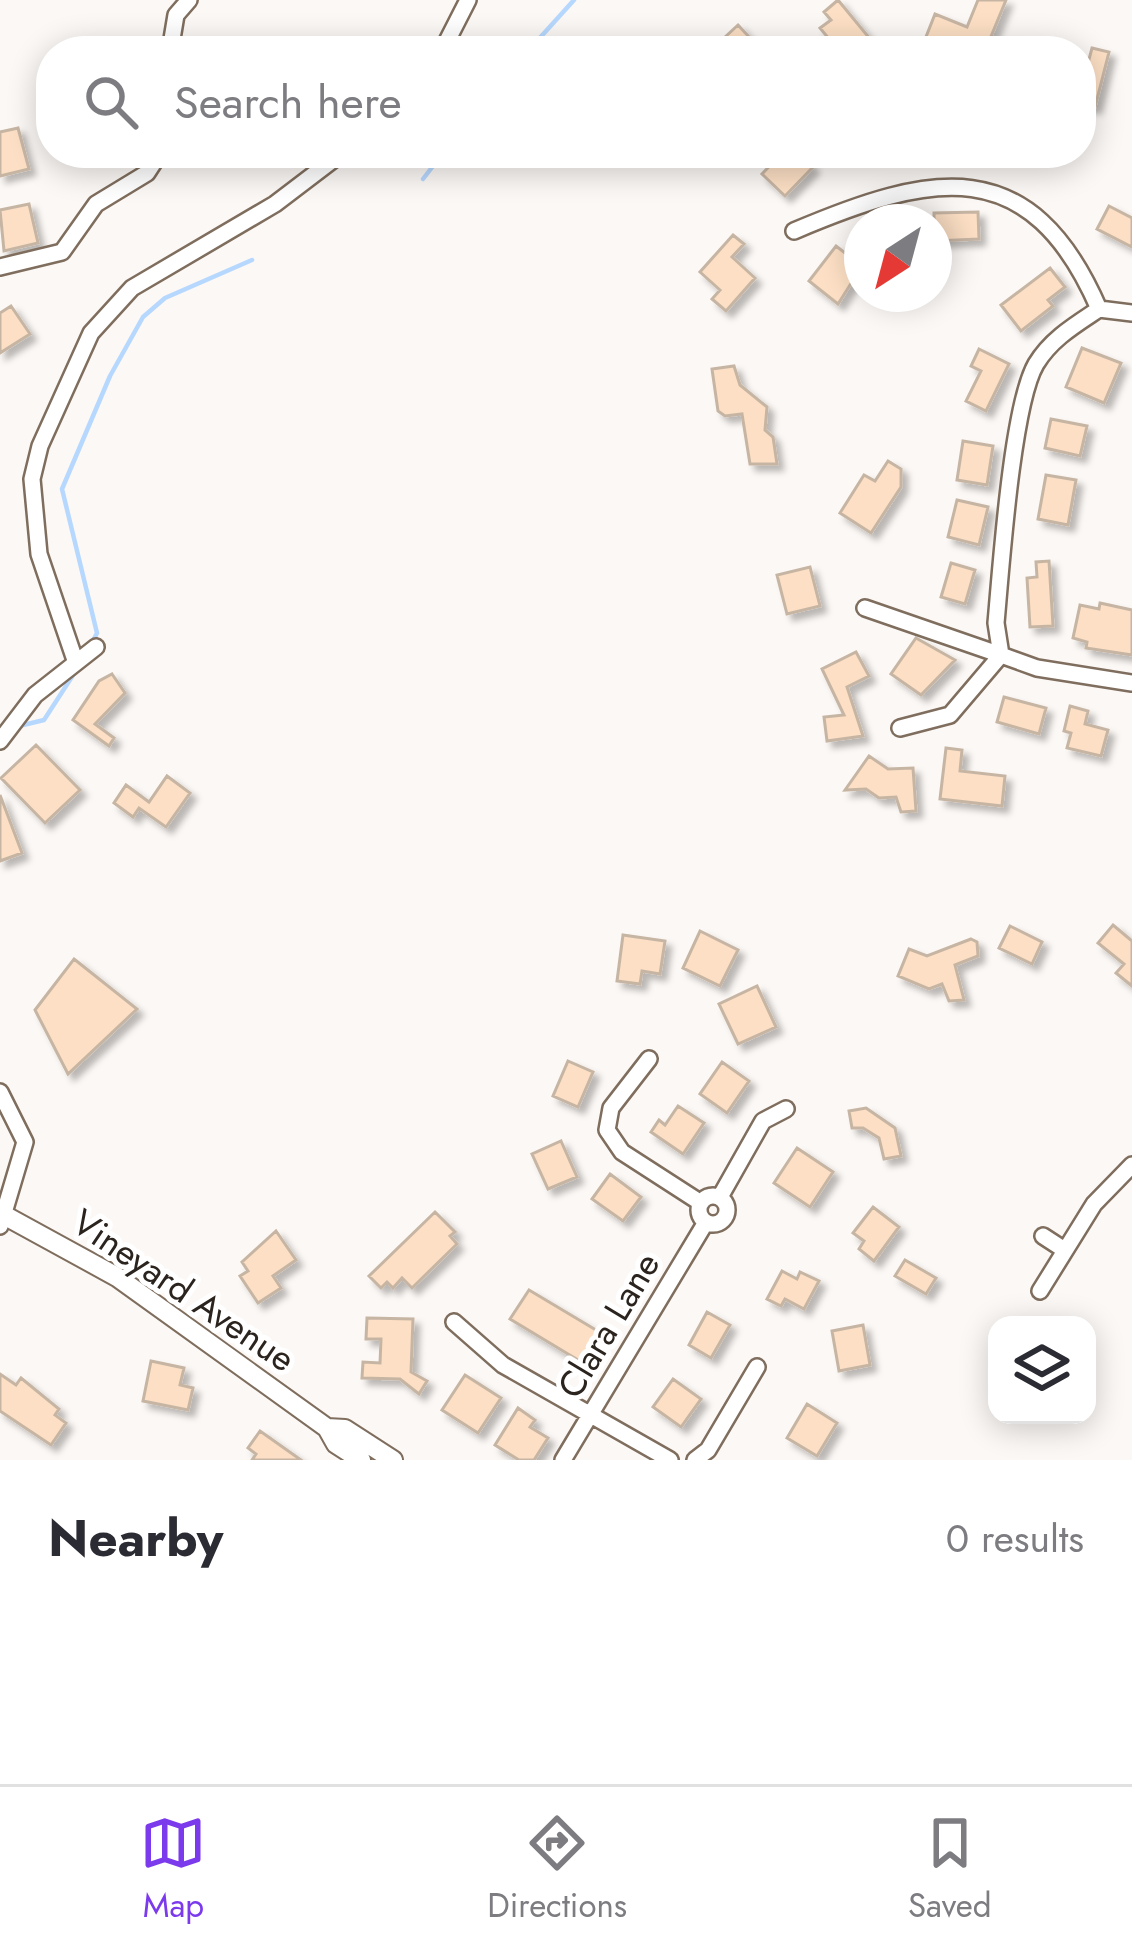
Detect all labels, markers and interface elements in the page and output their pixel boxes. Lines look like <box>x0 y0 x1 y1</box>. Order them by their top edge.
search box <box>36 36 1096 168</box>
icon: search <box>78 69 144 135</box>
text: Search here <box>174 70 402 135</box>
north arrow <box>844 204 952 312</box>
street label: Vineyard Avenue <box>62 1196 306 1384</box>
street label: Clara Lane <box>544 1242 672 1408</box>
map controls <box>988 1316 1096 1424</box>
button: layers <box>988 1316 1096 1424</box>
text: Nearby <box>48 1501 223 1575</box>
text: 0 results <box>946 1510 1084 1567</box>
tab: Map <box>140 1810 206 1929</box>
tab: Directions <box>487 1810 627 1929</box>
tab: Saved <box>908 1810 992 1929</box>

